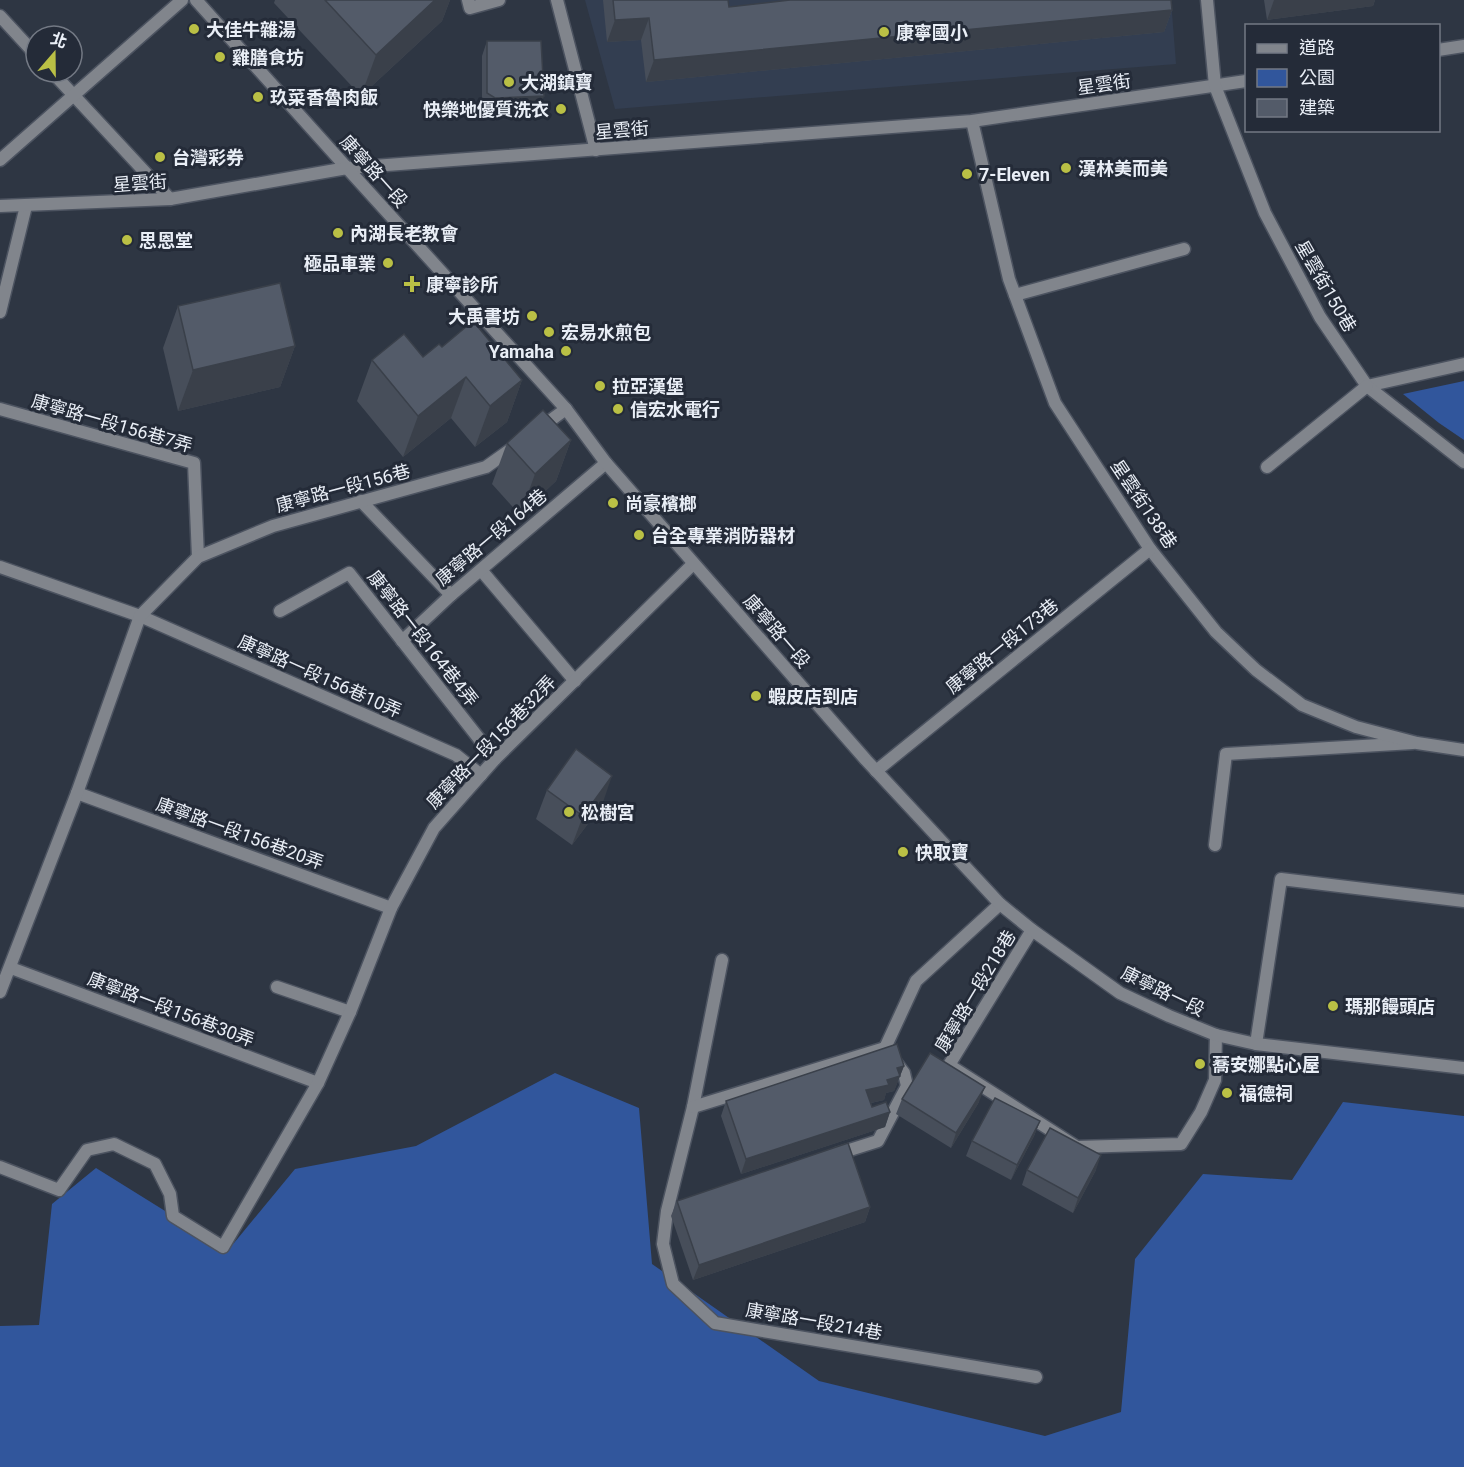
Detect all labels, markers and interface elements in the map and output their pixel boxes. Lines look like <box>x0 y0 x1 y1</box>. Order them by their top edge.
place label: 大佳牛雜湯 <box>206 19 296 40</box>
marker: 大佳牛雜湯 <box>187 22 201 36</box>
place label: 康寧國小 <box>896 22 968 43</box>
north arrow <box>24 24 84 84</box>
legend <box>1245 24 1440 132</box>
marker: 康寧國小 <box>877 25 891 39</box>
text: 北 <box>48 29 70 52</box>
text: 道路 <box>1299 37 1335 58</box>
place label: 雞膳食坊 <box>232 47 304 68</box>
marker: 雞膳食坊 <box>213 50 227 64</box>
text: 公園 <box>1299 67 1335 88</box>
street label: 星雲街 <box>1076 70 1132 98</box>
place label: 大湖鎮寶 <box>521 72 593 93</box>
marker: 大湖鎮寶 <box>502 75 516 89</box>
place label: 玖菜香魯肉飯 <box>270 87 378 108</box>
marker: 玖菜香魯肉飯 <box>251 90 265 104</box>
text: 建築 <box>1299 97 1335 118</box>
place label: 快樂地優質洗衣 <box>423 99 549 120</box>
marker: 快樂地優質洗衣 <box>554 102 568 116</box>
street label: 星雲街 <box>594 117 650 143</box>
street label: 康寧路一段 <box>336 131 412 211</box>
place label: 台灣彩券 <box>172 147 244 168</box>
marker: 台灣彩券 <box>153 150 167 164</box>
place label: 漢林美而美 <box>1078 158 1168 179</box>
marker: 漢林美而美 <box>1059 161 1073 175</box>
place label: 7-Eleven <box>979 164 1050 185</box>
marker: 7-Eleven <box>960 167 974 181</box>
street label: 星雲街 <box>112 171 168 195</box>
place label: 內湖長老教會 <box>350 223 459 244</box>
marker: 內湖長老教會 <box>331 226 345 240</box>
place label: 思恩堂 <box>139 230 193 251</box>
marker: 思恩堂 <box>120 233 134 247</box>
street label: 星雲街150巷 <box>1291 236 1361 336</box>
place label: 極品車業 <box>304 253 376 274</box>
marker: 極品車業 <box>381 256 395 270</box>
place label: 康寧診所 <box>426 274 498 295</box>
marker: 康寧診所 <box>403 275 421 293</box>
place label: 大禹書坊 <box>448 306 520 327</box>
marker: 大禹書坊 <box>525 309 539 323</box>
place label: 宏易水煎包 <box>561 322 651 343</box>
marker: 宏易水煎包 <box>542 325 556 339</box>
place label: Yamaha <box>489 341 554 362</box>
marker: Yamaha <box>559 344 573 358</box>
place label: 拉亞漢堡 <box>612 376 684 397</box>
marker: 拉亞漢堡 <box>593 379 607 393</box>
street label: 康寧路一段156巷7弄 <box>29 390 195 456</box>
place label: 信宏水電行 <box>630 399 720 420</box>
marker: 信宏水電行 <box>611 402 625 416</box>
street label: 星雲街138巷 <box>1107 456 1181 552</box>
street label: 康寧路一段156巷 <box>273 460 413 516</box>
street label: 康寧路一段164巷 <box>431 484 551 590</box>
place label: 尚豪檳榔 <box>625 493 697 514</box>
marker: 尚豪檳榔 <box>606 496 620 510</box>
place label: 台全專業消防器材 <box>651 525 795 546</box>
marker: 台全專業消防器材 <box>632 528 646 542</box>
street label: 康寧路一段164巷4弄 <box>363 566 483 710</box>
street label: 康寧路一段 <box>740 590 814 672</box>
street label: 康寧路一段173巷 <box>942 594 1062 698</box>
street label: 康寧路一段156巷10弄 <box>235 630 405 722</box>
street label: 康寧路一段156巷32弄 <box>422 671 560 813</box>
place label: 蝦皮店到店 <box>768 686 858 707</box>
marker: 蝦皮店到店 <box>749 689 763 703</box>
street label: 康寧路一段156巷20弄 <box>153 793 327 873</box>
place label: 松樹宮 <box>581 802 635 823</box>
marker: 松樹宮 <box>562 805 576 819</box>
place label: 快取寶 <box>915 842 969 863</box>
marker: 快取寶 <box>896 845 910 859</box>
street label: 康寧路一段218巷 <box>930 926 1020 1056</box>
street label: 康寧路一段 <box>1118 962 1208 1020</box>
street label: 康寧路一段156巷30弄 <box>85 968 257 1050</box>
place label: 瑪那饅頭店 <box>1345 996 1435 1017</box>
marker: 瑪那饅頭店 <box>1326 999 1340 1013</box>
place label: 蕎安娜點心屋 <box>1212 1054 1320 1075</box>
marker: 蕎安娜點心屋 <box>1193 1057 1207 1071</box>
place label: 福德祠 <box>1239 1083 1293 1104</box>
marker: 福德祠 <box>1220 1086 1234 1100</box>
street label: 康寧路一段214巷 <box>744 1299 884 1343</box>

